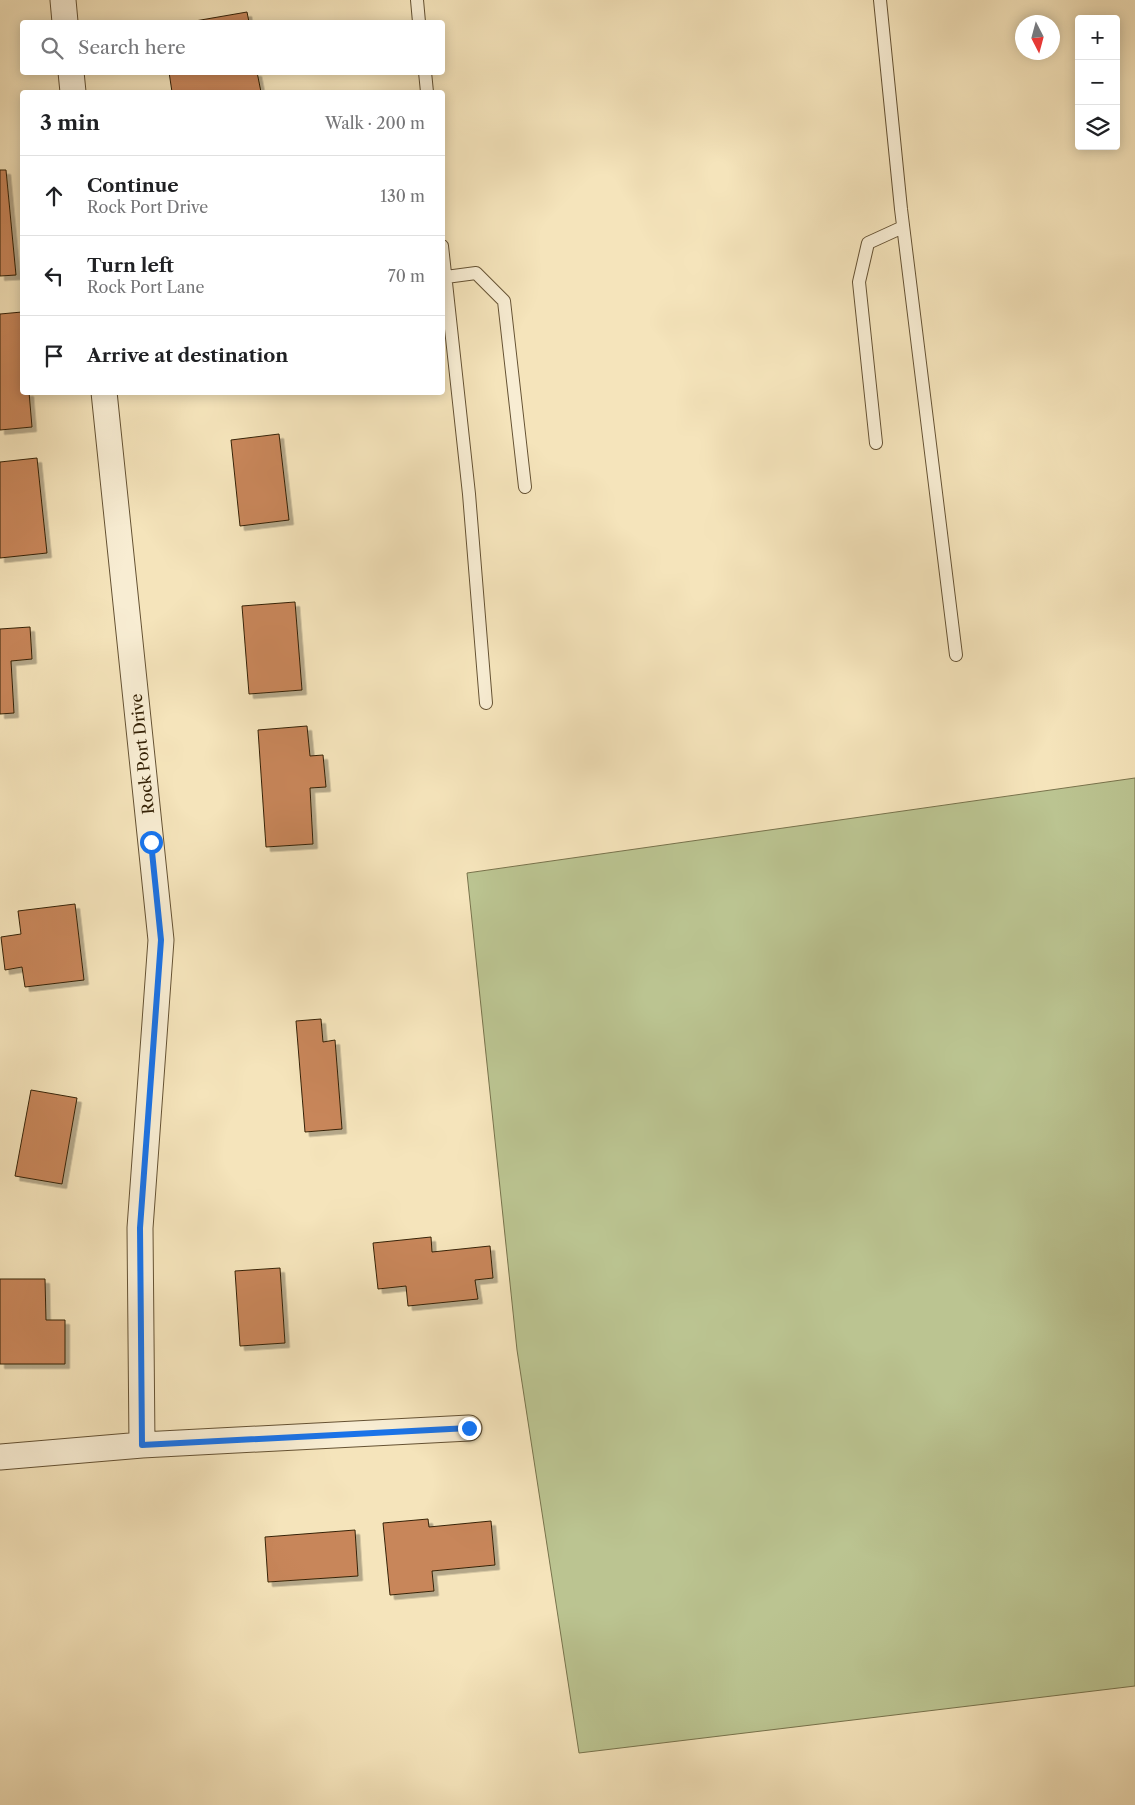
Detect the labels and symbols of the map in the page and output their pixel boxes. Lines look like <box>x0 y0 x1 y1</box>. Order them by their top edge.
north arrow <box>1015 15 1060 60</box>
street label: Rock Port Drive <box>126 693 158 815</box>
route start <box>140 831 163 854</box>
route end <box>458 1417 481 1440</box>

